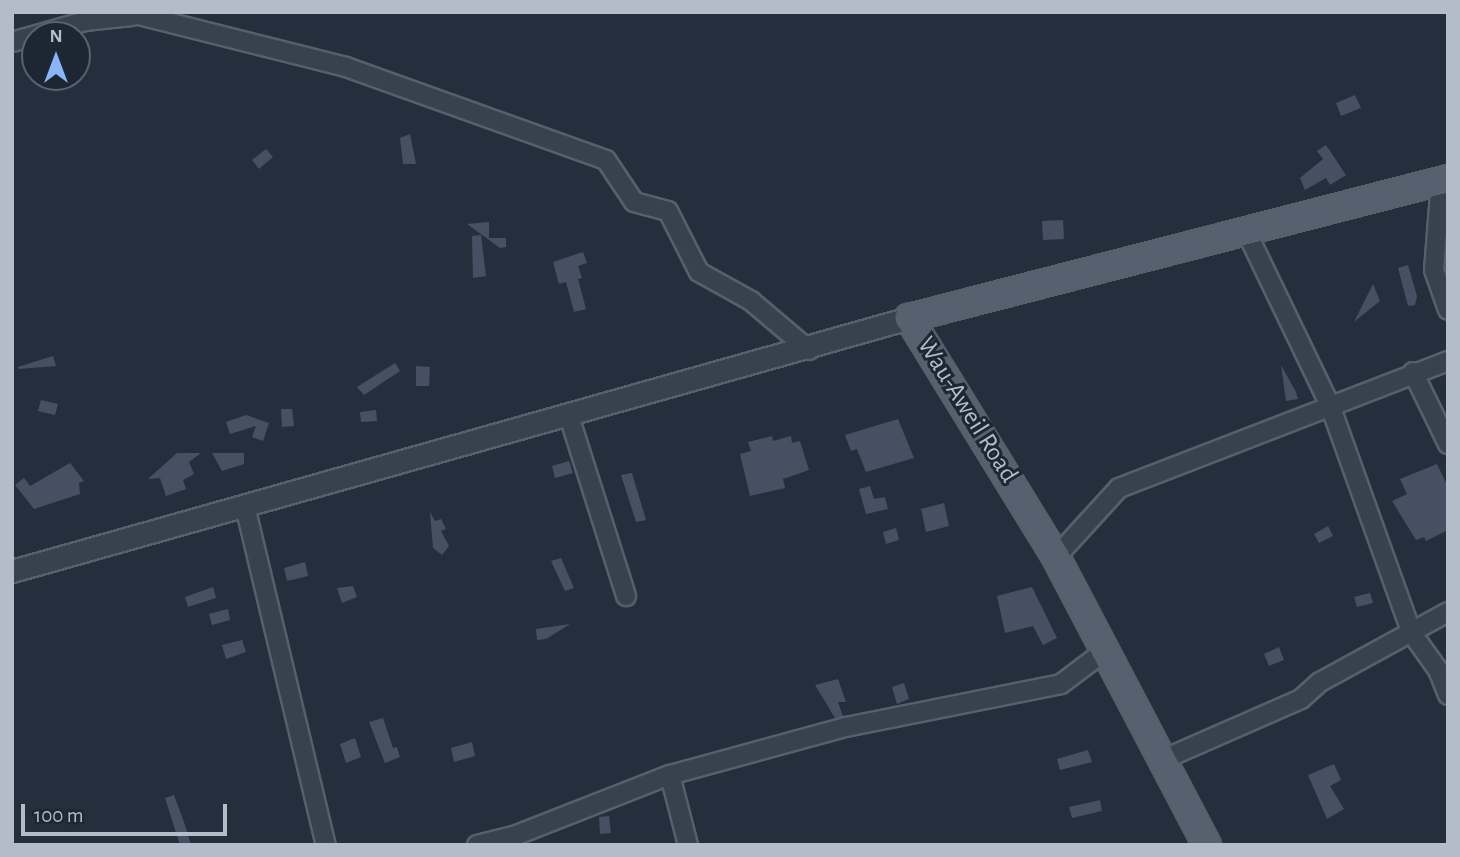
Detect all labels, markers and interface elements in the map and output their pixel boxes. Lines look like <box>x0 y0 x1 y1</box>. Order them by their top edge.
north arrow <box>21 21 91 91</box>
text: N <box>49 27 63 46</box>
street label: Wau-Aweil Road <box>910 331 1024 489</box>
scale bar <box>24 790 231 834</box>
text: 100 m <box>34 805 84 826</box>

